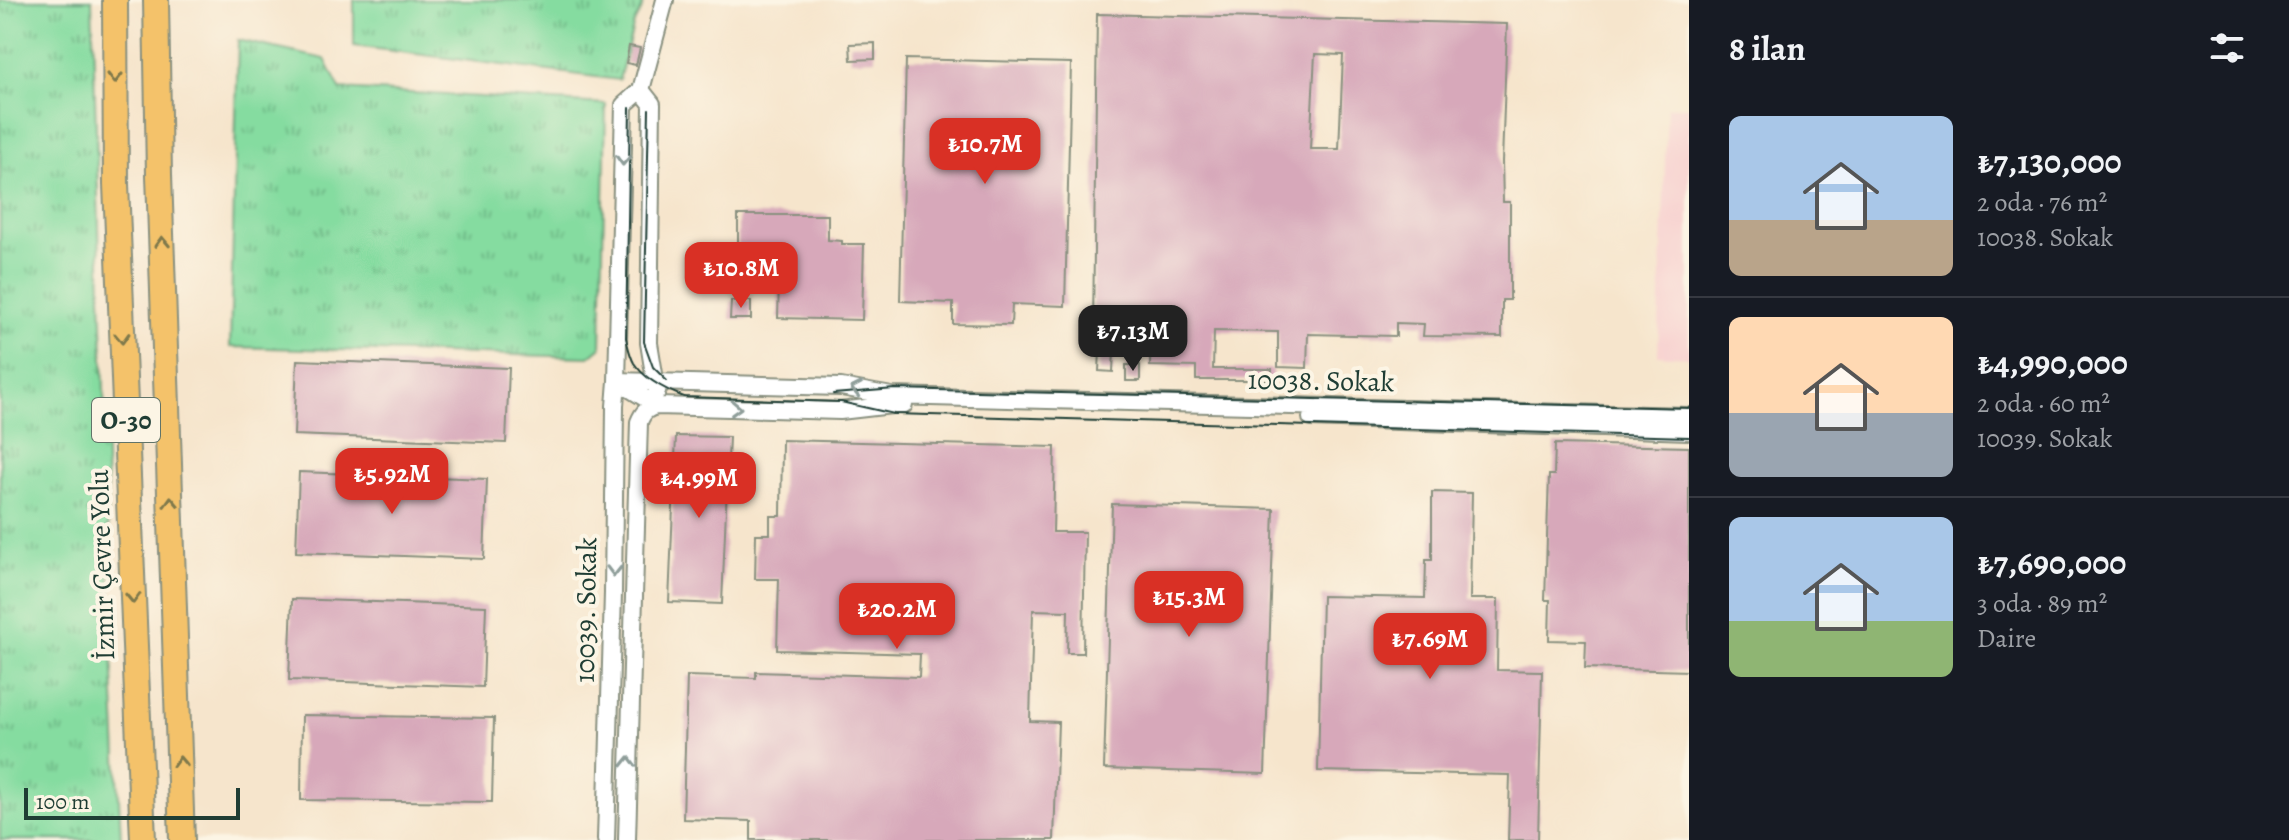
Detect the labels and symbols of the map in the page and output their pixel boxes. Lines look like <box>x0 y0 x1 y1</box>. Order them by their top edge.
one-way arrow <box>107 72 124 85</box>
pin: ₺10.7M <box>920 118 1050 186</box>
one-way arrow <box>614 155 631 167</box>
one-way arrow <box>153 235 170 248</box>
pin: ₺10.8M <box>676 242 806 310</box>
pin: ₺7.13M <box>1068 305 1198 373</box>
one-way arrow <box>114 332 131 345</box>
street label: 10038. Sokak <box>1247 361 1395 401</box>
one-way arrow <box>849 382 863 399</box>
road number: O-30 <box>92 398 160 442</box>
one-way arrow <box>730 400 743 417</box>
pin: ₺5.92M <box>327 448 457 516</box>
pin: ₺4.99M <box>634 452 764 520</box>
street label: İzmir Çevre Yolu <box>80 468 124 661</box>
one-way arrow <box>162 495 179 508</box>
street label: 10039. Sokak <box>566 537 606 683</box>
one-way arrow <box>605 565 622 578</box>
pin: ₺15.3M <box>1124 571 1254 639</box>
pin: ₺20.2M <box>832 583 962 651</box>
one-way arrow <box>125 592 142 605</box>
pin: ₺7.69M <box>1365 613 1495 681</box>
one-way arrow <box>171 755 188 768</box>
one-way arrow <box>620 755 637 768</box>
scale bar <box>24 784 240 820</box>

